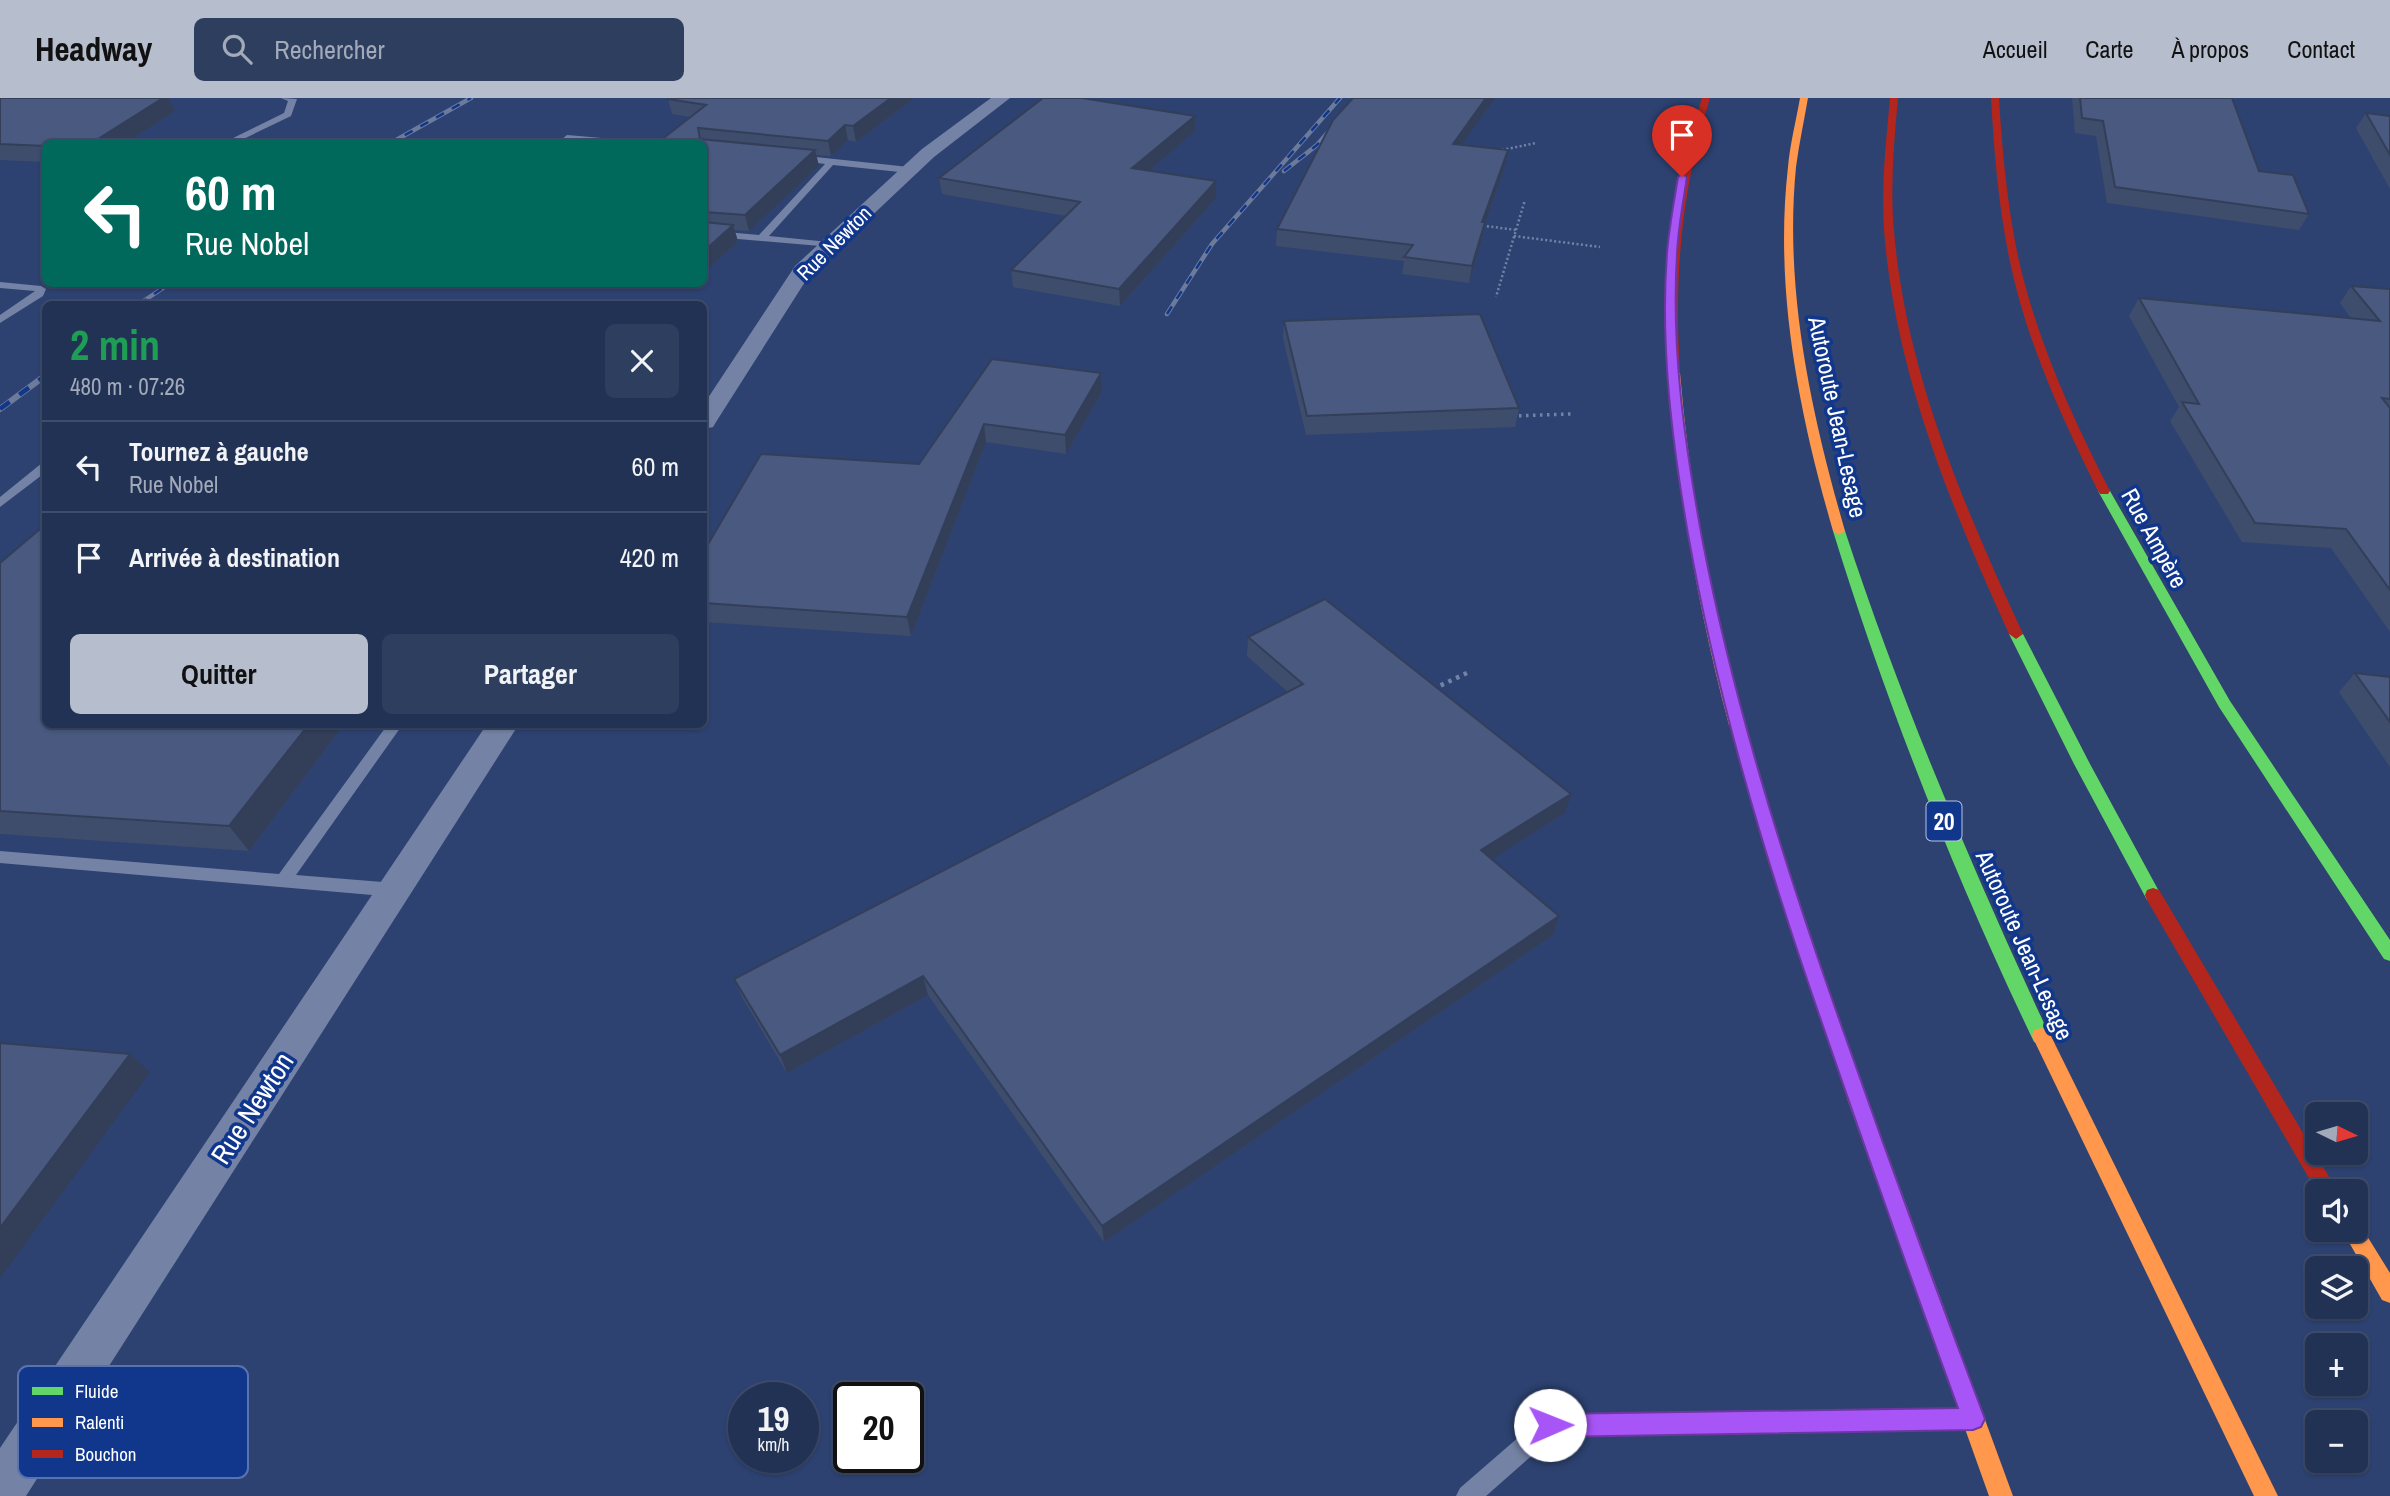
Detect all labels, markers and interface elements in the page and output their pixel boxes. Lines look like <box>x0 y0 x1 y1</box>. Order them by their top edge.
search box <box>194 18 684 81</box>
text: Headway <box>35 27 152 71</box>
icon: search <box>218 30 256 68</box>
text: Rechercher <box>274 32 385 67</box>
text: Accueil <box>1983 33 2047 65</box>
text: Carte <box>2085 33 2133 65</box>
text: À propos <box>2171 33 2249 65</box>
text: Contact <box>2287 33 2355 65</box>
pin <box>1652 105 1712 177</box>
icon: arrive <box>1663 116 1701 154</box>
text: 60 m <box>185 159 277 225</box>
icon: left <box>70 168 161 259</box>
street label: Rue Newton <box>790 199 878 287</box>
text: Rue Nobel <box>185 222 309 265</box>
street label: Autoroute Jean-Lesage <box>1801 313 1875 520</box>
text: 2 min <box>70 317 160 373</box>
button: close <box>605 324 679 398</box>
text: 480 m · 07:26 <box>70 371 185 402</box>
text: Tournez à gauche <box>129 434 309 469</box>
icon: left <box>70 448 108 486</box>
text: 60 m <box>632 449 679 484</box>
text: Rue Nobel <box>129 469 218 500</box>
street label: Rue Ampère <box>2114 482 2196 594</box>
icon: arrive <box>70 539 108 577</box>
text: Arrivée à destination <box>129 540 340 575</box>
text: 420 m <box>620 540 679 575</box>
button: Quitter <box>70 634 368 714</box>
button: Partager <box>382 634 679 714</box>
road number: 20 <box>1926 802 1962 841</box>
street label: Autoroute Jean-Lesage <box>1968 844 2081 1045</box>
street label: Rue Newton <box>202 1045 302 1171</box>
north arrow <box>2305 1102 2368 1166</box>
map controls <box>2305 1102 2368 1473</box>
button: sound <box>2305 1179 2368 1242</box>
button: layers <box>2305 1256 2368 1319</box>
button: + <box>2305 1333 2368 1396</box>
legend <box>18 1366 248 1478</box>
text: Fluide <box>75 1378 118 1404</box>
speed limit sign: 20 <box>833 1382 924 1473</box>
position arrow <box>1513 1388 1587 1462</box>
text: 19 <box>758 1395 789 1442</box>
text: Ralenti <box>75 1409 124 1435</box>
button: − <box>2305 1410 2368 1473</box>
text: km/h <box>758 1432 790 1457</box>
text: Bouchon <box>75 1441 137 1467</box>

